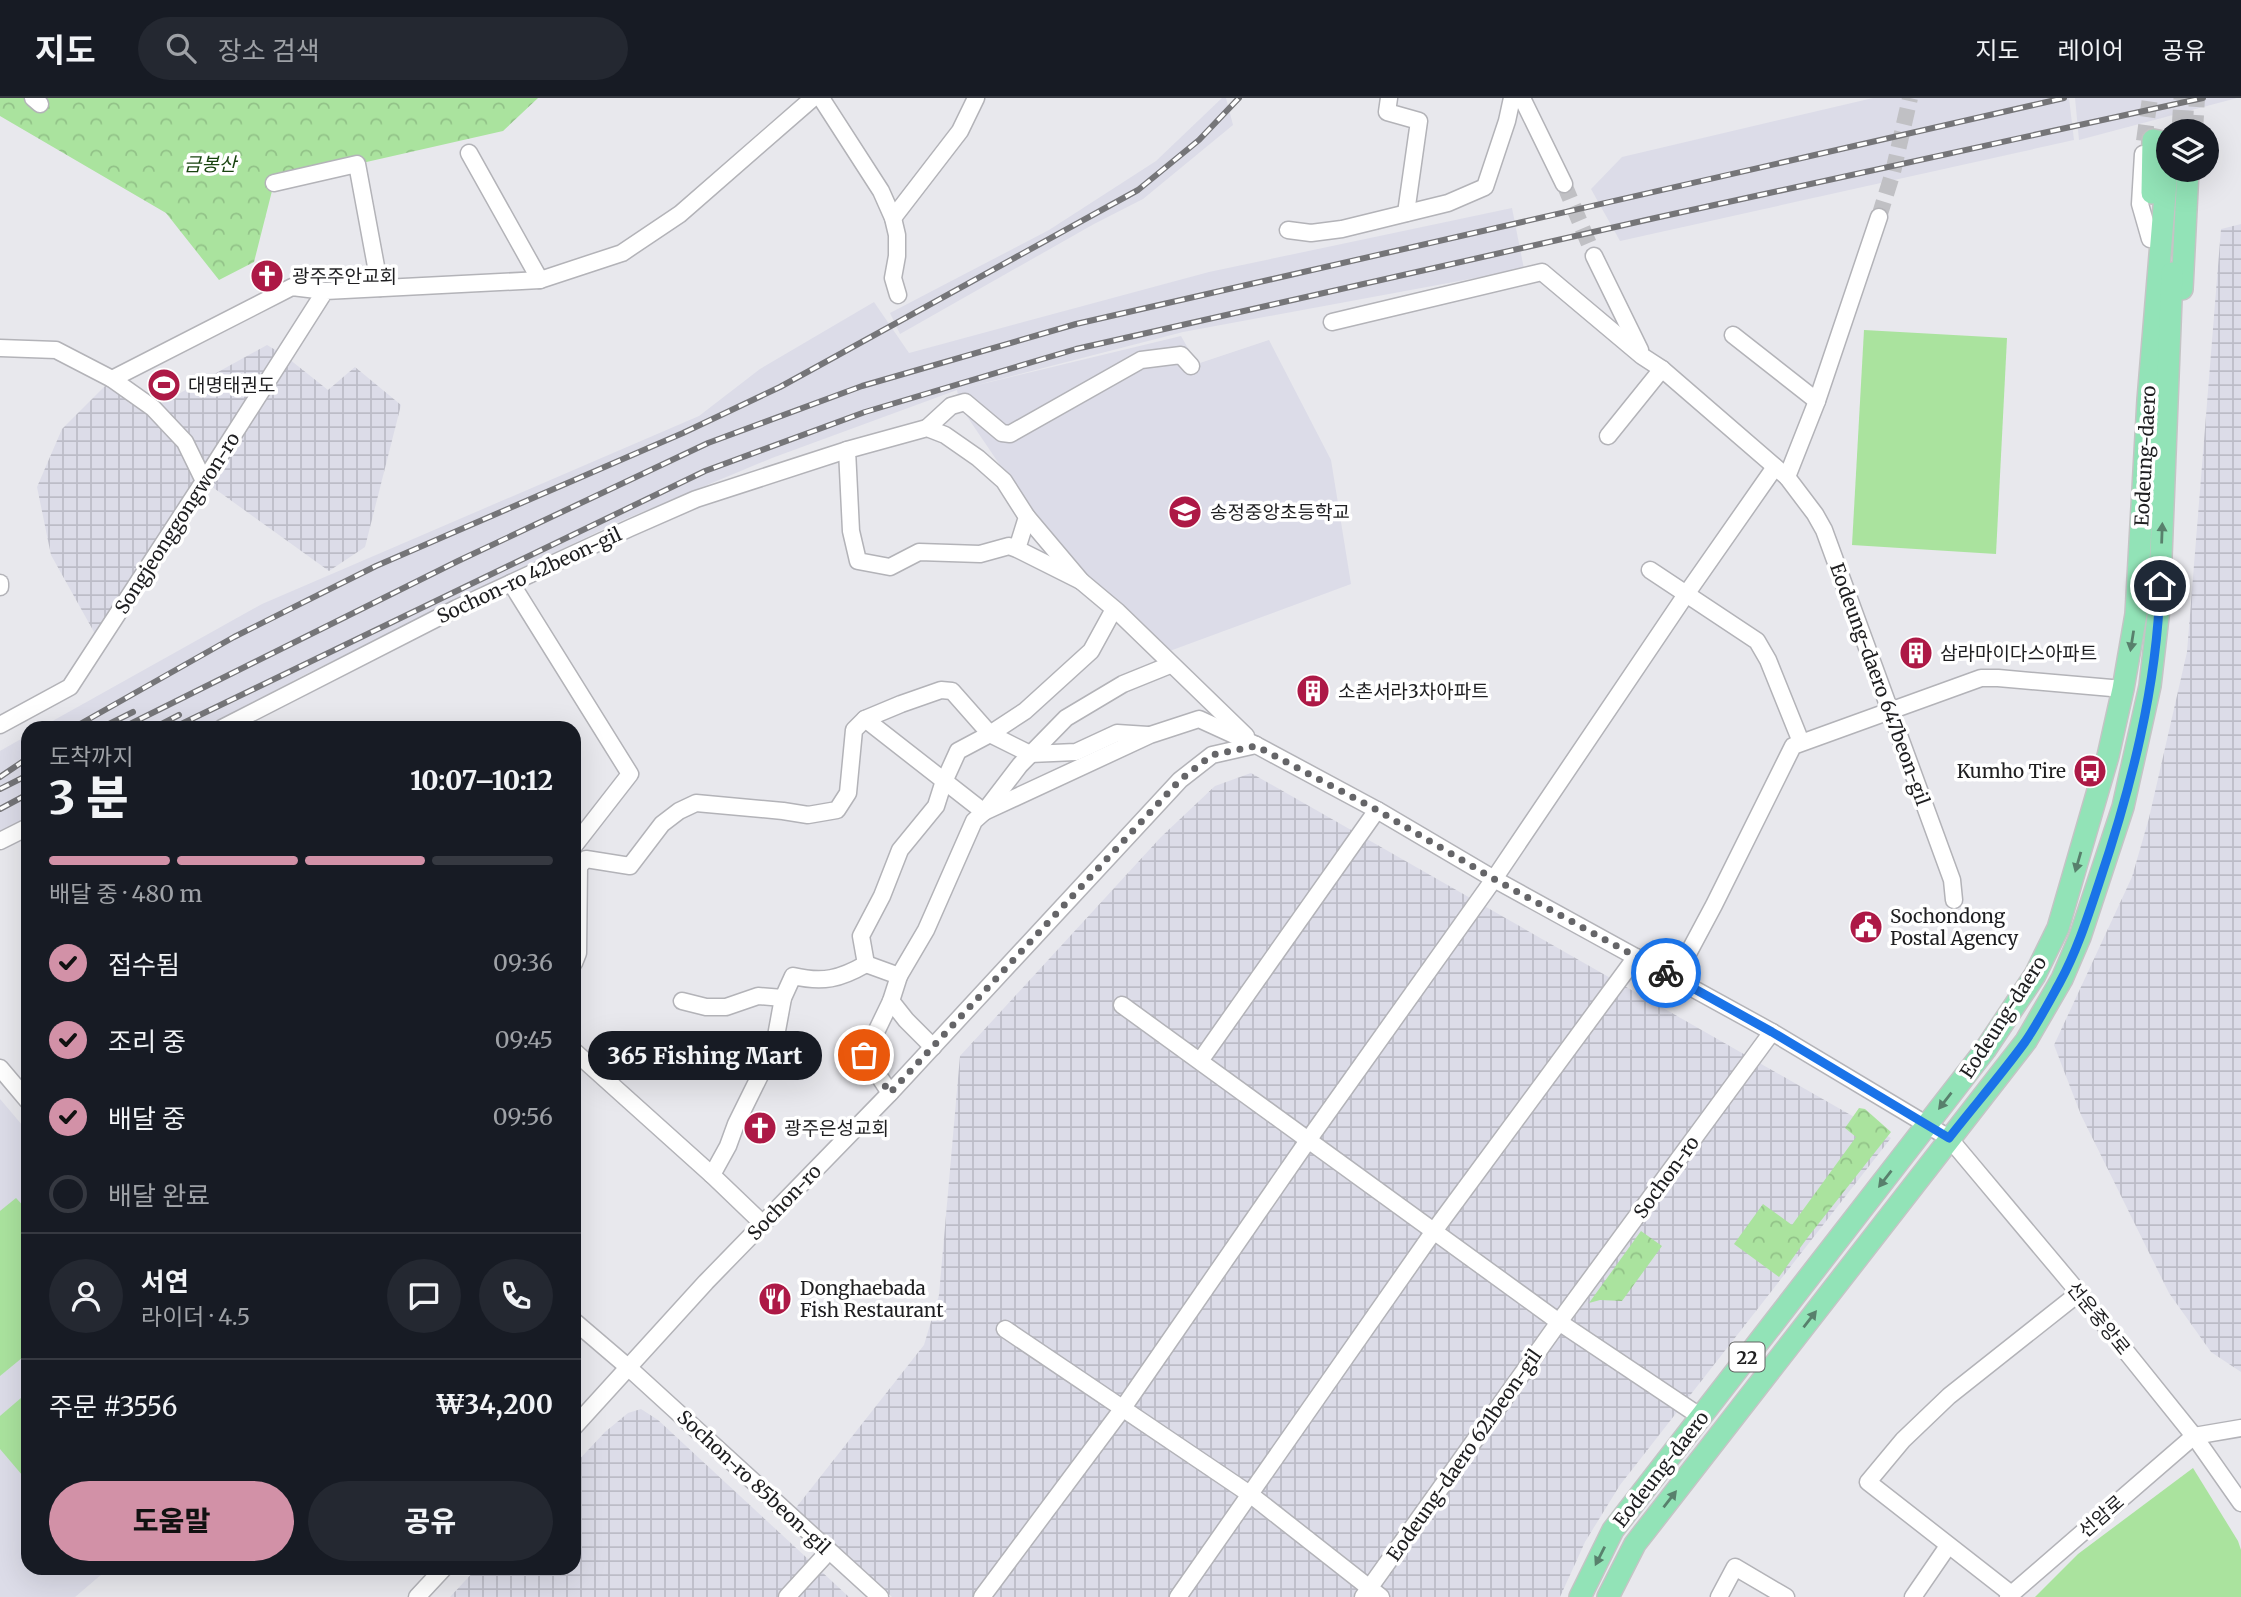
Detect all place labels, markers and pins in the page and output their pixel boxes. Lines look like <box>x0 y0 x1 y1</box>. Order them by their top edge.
church icon: 광주주안교회 <box>248 257 286 295</box>
place label: 광주주안교회 <box>292 264 397 288</box>
sports icon: 대명태권도 <box>145 366 183 404</box>
place label: 대명태권도 <box>188 373 275 397</box>
school or university icon: 송정중앙초등학교 <box>1166 493 1204 531</box>
place label: 송정중앙초등학교 <box>1210 500 1350 524</box>
pin <box>2130 556 2190 616</box>
building icon: 삼라마이다스아파트 <box>1897 634 1935 672</box>
place label: 삼라마이다스아파트 <box>1940 641 2097 665</box>
building icon: 소촌서라3차아파트 <box>1294 672 1332 710</box>
place label: 소촌서라3차아파트 <box>1338 679 1489 703</box>
bus stop icon: Kumho Tire <box>2071 752 2109 790</box>
place label: Kumho Tire <box>1957 759 2066 783</box>
place label: Sochondong Postal Agency <box>1890 904 2018 950</box>
public building icon: Sochondong Postal Agency <box>1847 908 1885 946</box>
pin <box>834 1025 894 1085</box>
callout: 365 Fishing Mart <box>588 1030 822 1080</box>
church icon: 광주은성교회 <box>741 1109 779 1147</box>
place label: 광주은성교회 <box>784 1116 889 1140</box>
place label: Donghaebada Fish Restaurant <box>800 1276 944 1322</box>
restaurant icon: Donghaebada Fish Restaurant <box>756 1280 794 1318</box>

